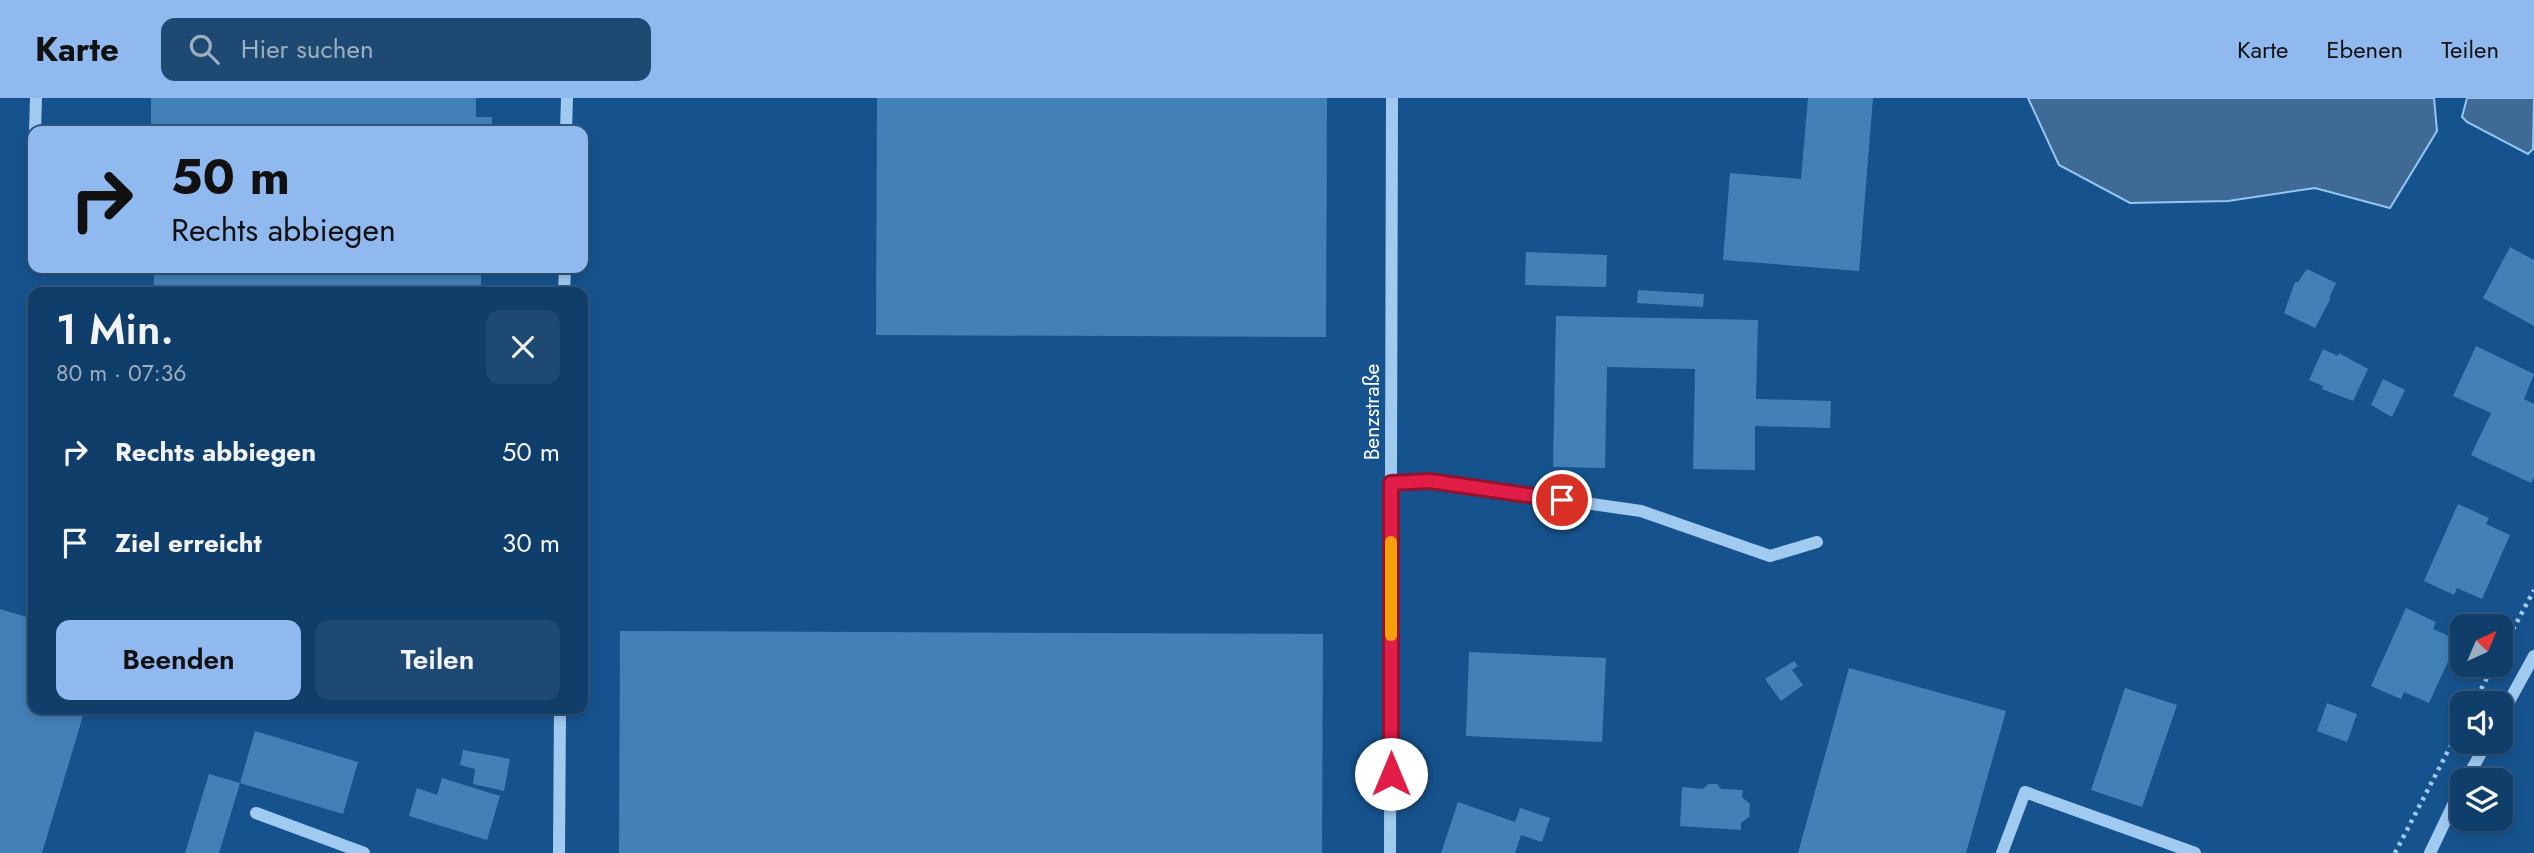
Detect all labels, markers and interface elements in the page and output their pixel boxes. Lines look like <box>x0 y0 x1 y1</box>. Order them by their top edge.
search box <box>161 18 651 81</box>
text: Karte <box>35 26 119 73</box>
icon: search <box>185 30 223 68</box>
text: Hier suchen <box>241 30 374 68</box>
text: Karte <box>2237 32 2288 67</box>
text: Ebenen <box>2326 32 2403 67</box>
text: Teilen <box>2441 32 2499 67</box>
text: 50 m <box>171 142 290 212</box>
icon: right <box>56 154 147 245</box>
text: Rechts abbiegen <box>171 207 396 253</box>
text: 1 Min. <box>56 299 174 360</box>
button: close <box>486 310 560 384</box>
text: 80 m · 07:36 <box>56 356 186 390</box>
street label: Benzstraße <box>1357 363 1387 460</box>
icon: right <box>56 433 94 471</box>
text: Rechts abbiegen <box>115 433 316 471</box>
text: 50 m <box>502 433 560 471</box>
pin <box>1532 470 1592 530</box>
icon: arrive <box>1543 481 1581 519</box>
icon: arrive <box>56 524 94 562</box>
text: Ziel erreicht <box>115 524 262 562</box>
text: 30 m <box>502 524 560 562</box>
north arrow <box>2450 614 2513 677</box>
map controls <box>2450 614 2513 831</box>
button: Beenden <box>56 620 301 700</box>
button: Teilen <box>315 620 560 700</box>
button: sound <box>2450 691 2513 754</box>
position arrow <box>1354 737 1428 811</box>
button: layers <box>2450 768 2513 831</box>

